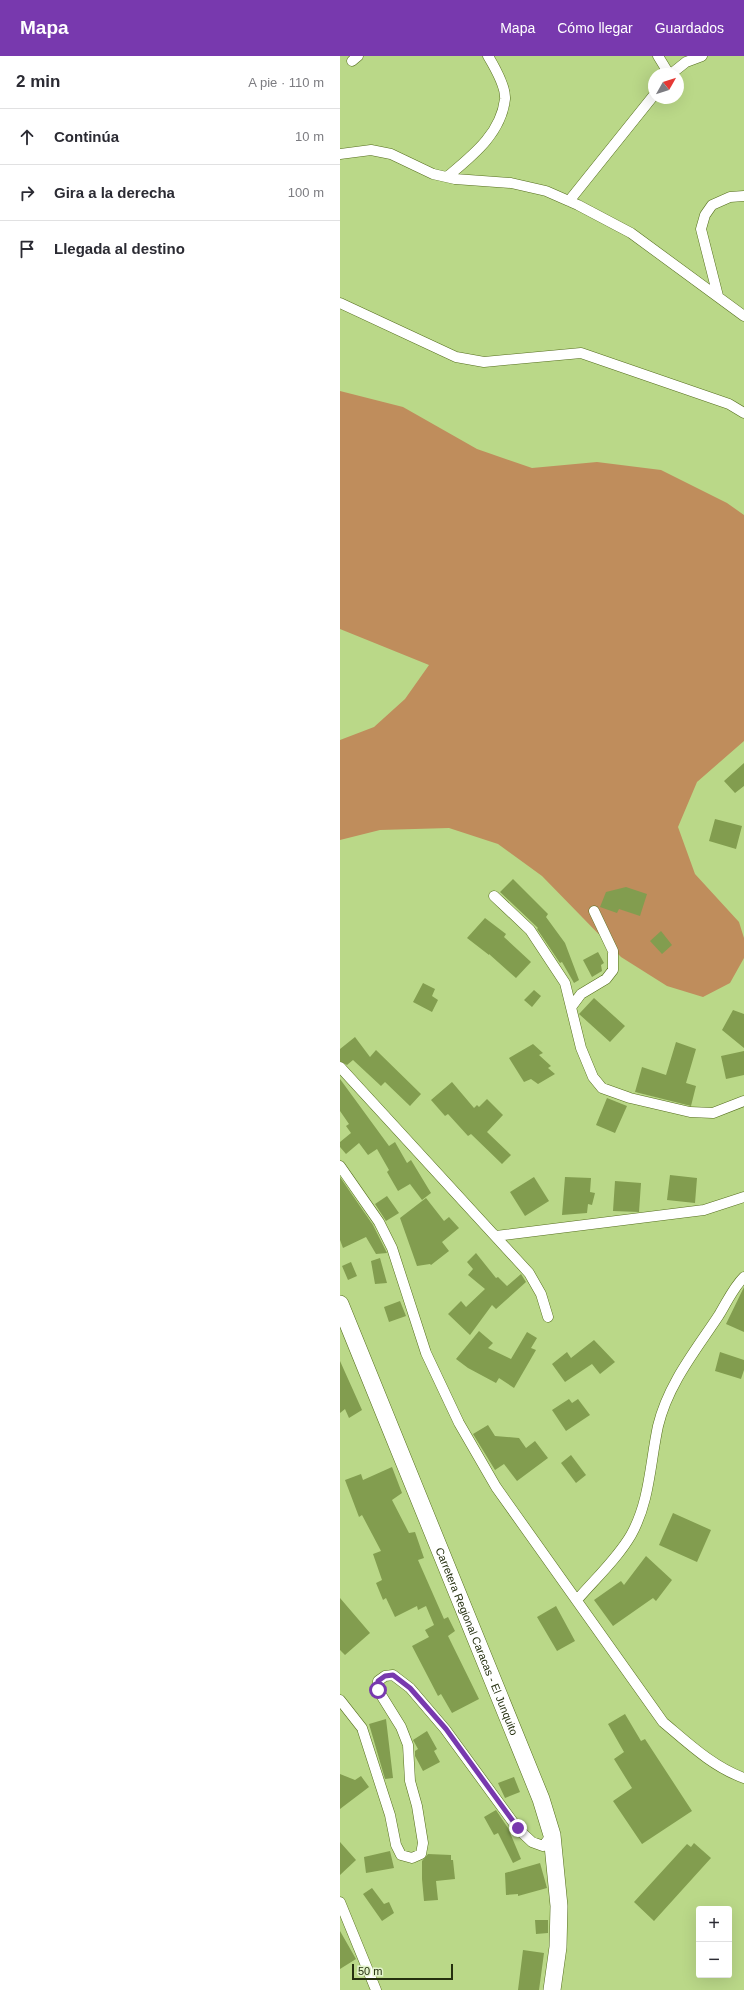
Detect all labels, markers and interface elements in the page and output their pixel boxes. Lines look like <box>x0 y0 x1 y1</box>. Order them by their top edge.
text: Mapa <box>20 17 69 38</box>
text: Mapa <box>500 20 535 36</box>
text: Cómo llegar <box>557 20 633 36</box>
text: Guardados <box>655 20 724 36</box>
north arrow <box>648 68 684 104</box>
text: 2 min <box>16 72 60 91</box>
text: A pie · 110 m <box>248 75 324 90</box>
icon: ahead <box>16 126 38 148</box>
text: Continúa <box>54 128 119 145</box>
text: 10 m <box>295 129 324 144</box>
icon: right <box>16 182 38 204</box>
text: Gira a la derecha <box>54 184 175 201</box>
text: 100 m <box>288 185 324 200</box>
icon: arrive <box>16 238 38 260</box>
text: Llegada al destino <box>54 240 185 257</box>
street label: Carretera Regional Caracas - El Junquito <box>433 1546 520 1737</box>
route start <box>369 1681 387 1699</box>
route end <box>509 1819 527 1837</box>
map controls <box>696 1906 732 1978</box>
button: + <box>696 1906 732 1942</box>
button: − <box>696 1942 732 1978</box>
scale bar <box>352 1962 453 1981</box>
text: 50 m <box>358 1965 382 1977</box>

